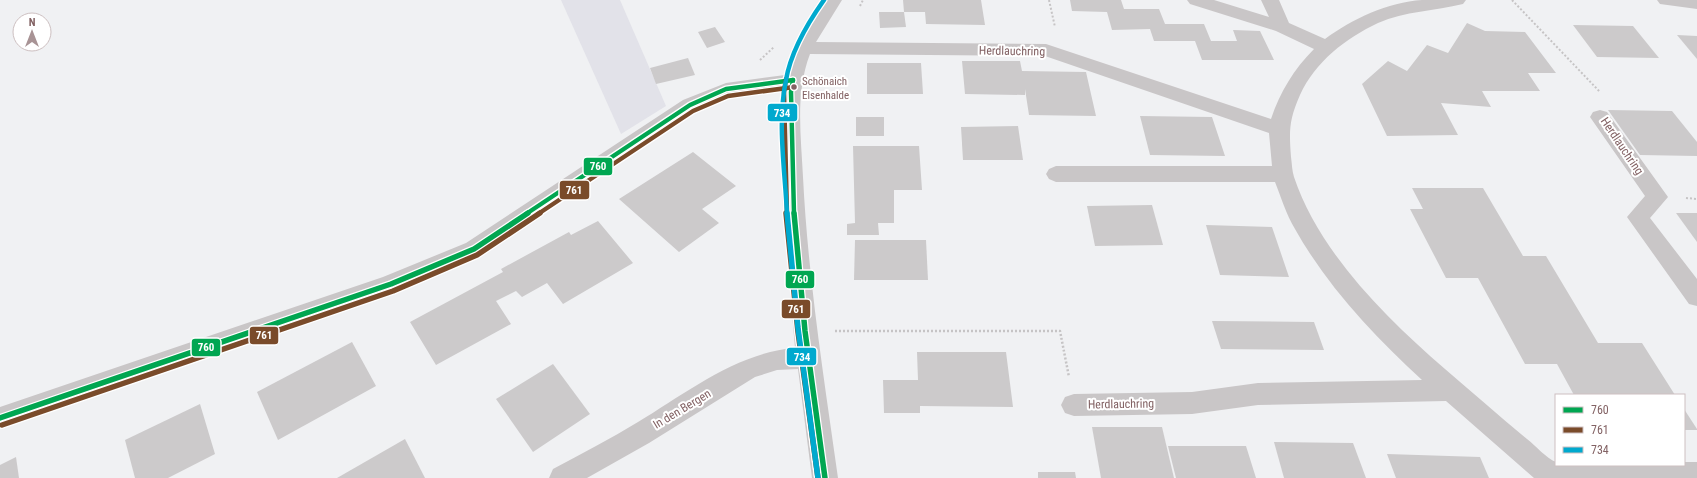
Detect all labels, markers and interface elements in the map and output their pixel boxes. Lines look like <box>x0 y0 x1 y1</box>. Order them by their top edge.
north arrow <box>12 12 52 52</box>
text: N <box>29 16 36 29</box>
street label: Herdlauchring <box>979 43 1045 59</box>
place label: Schönaich Elsenhalde <box>802 75 849 102</box>
marker: Schönaich Elsenhalde <box>789 82 799 92</box>
line badge: 734 <box>767 103 798 122</box>
text: 734 <box>774 107 791 120</box>
street label: Herdlauchring <box>1598 115 1646 177</box>
line badge: 760 <box>583 157 613 176</box>
text: 760 <box>590 160 607 173</box>
line badge: 761 <box>559 180 590 200</box>
text: 761 <box>566 184 582 197</box>
line badge: 760 <box>785 270 815 289</box>
text: 760 <box>792 273 809 286</box>
line badge: 761 <box>781 299 811 319</box>
text: 761 <box>788 303 804 316</box>
line badge: 761 <box>249 326 279 345</box>
text: 761 <box>256 329 272 342</box>
line badge: 760 <box>191 338 221 357</box>
text: 760 <box>198 341 215 354</box>
line badge: 734 <box>786 347 817 366</box>
text: 734 <box>794 351 811 364</box>
street label: In den Bergen <box>651 386 714 432</box>
legend <box>1555 394 1685 466</box>
street label: Herdlauchring <box>1088 396 1154 412</box>
text: 760 <box>1591 403 1609 417</box>
text: 761 <box>1591 423 1609 437</box>
text: 734 <box>1591 443 1609 457</box>

